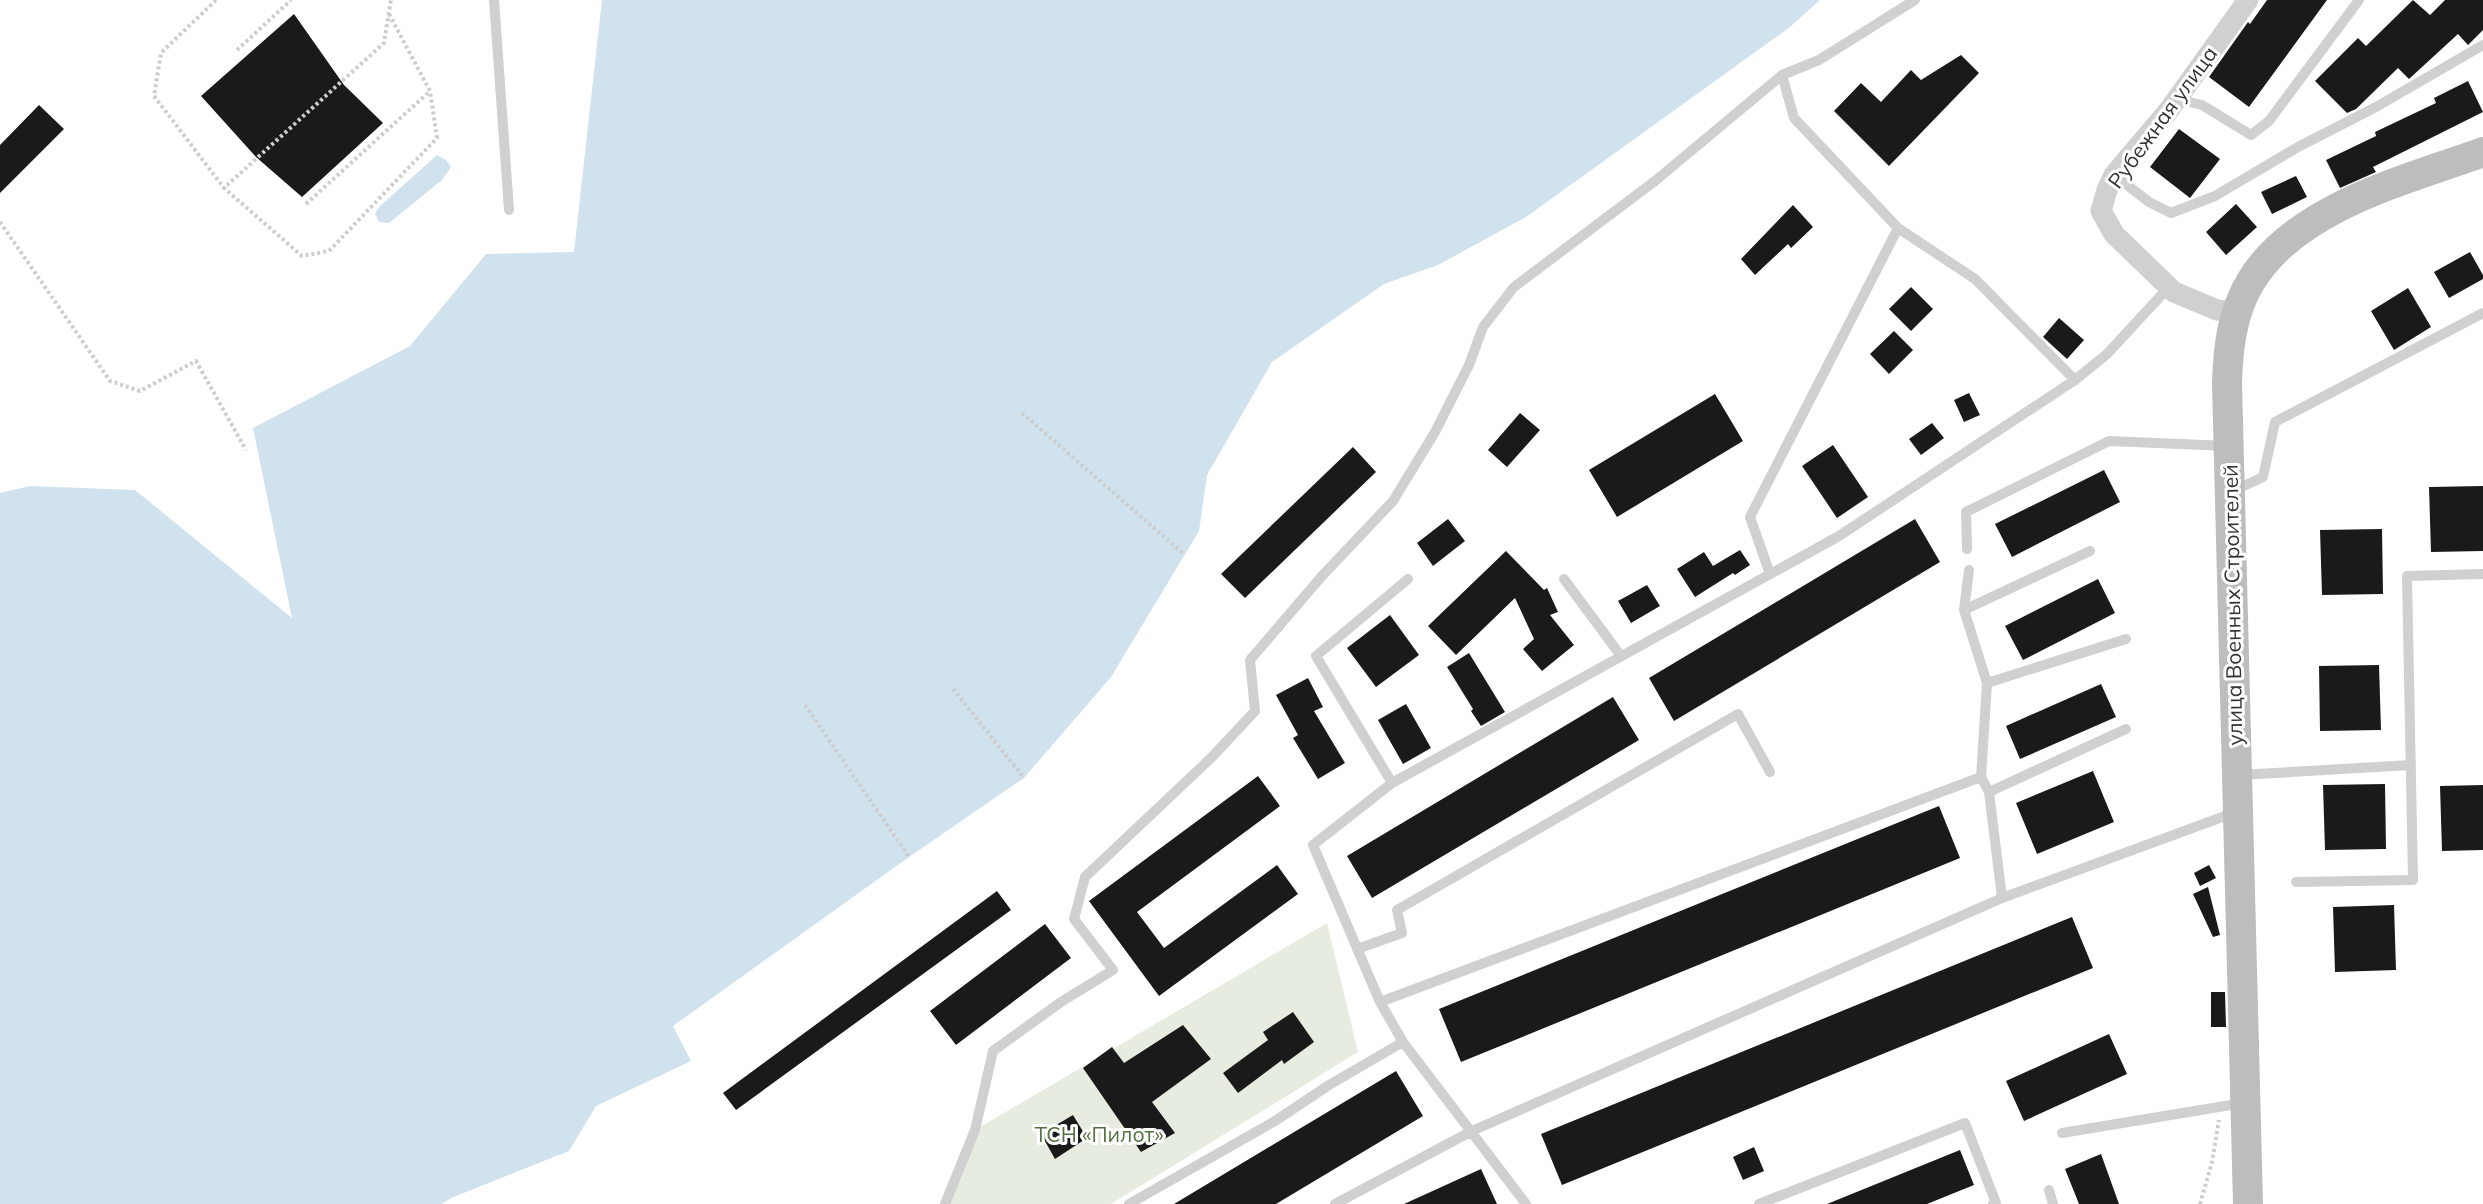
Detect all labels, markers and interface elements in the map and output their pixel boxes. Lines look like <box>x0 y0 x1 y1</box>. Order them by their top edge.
street label: Рубежная улица <box>2102 41 2222 193</box>
street label: улица Военных Строителей <box>2217 464 2247 746</box>
park label: ТСН «Пилот» <box>1034 1121 1164 1147</box>

